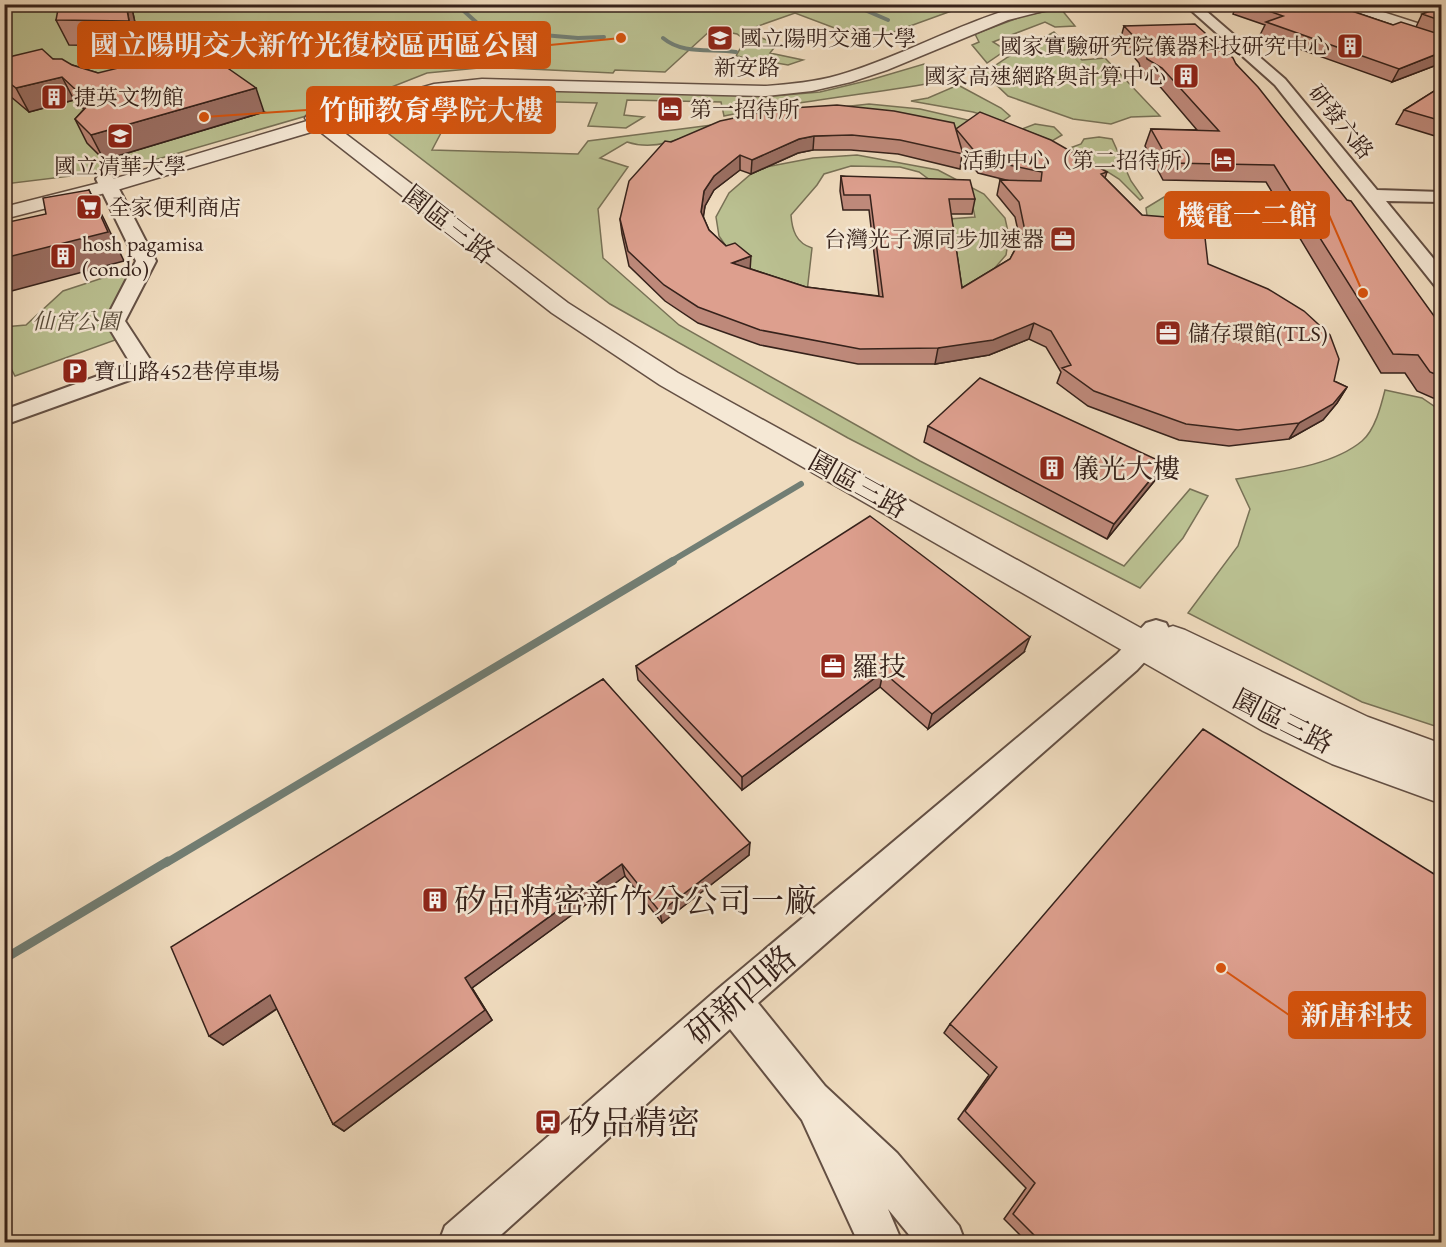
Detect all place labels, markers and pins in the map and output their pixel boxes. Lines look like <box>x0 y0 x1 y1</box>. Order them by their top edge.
callout: 國立陽明交大新竹光復校區西區公園 <box>78 22 550 68</box>
school or university icon: 國立陽明交通大學 <box>705 23 735 53</box>
place label: 國立陽明交通大學 <box>740 24 916 53</box>
building icon: 國家實驗研究院儀器科技研究中心 <box>1335 31 1365 61</box>
place label: 國家實驗研究院儀器科技研究中心 <box>1000 32 1330 61</box>
building icon: 國家高速網路與計算中心 <box>1171 61 1201 91</box>
place label: 國家高速網路與計算中心 <box>924 62 1166 91</box>
building icon: 捷英文物館 <box>39 82 69 112</box>
place label: 捷英文物館 <box>74 83 184 112</box>
callout: 竹師教育學院大樓 <box>307 87 555 133</box>
hotel icon: 第一招待所 <box>655 94 685 124</box>
place label: 第一招待所 <box>690 95 800 124</box>
school or university icon: 國立清華大學 <box>105 121 135 151</box>
hotel icon: 活動中心（第二招待所） <box>1208 145 1238 175</box>
place label: 活動中心（第二招待所） <box>962 146 1204 175</box>
place label: 國立清華大學 <box>54 152 186 181</box>
supermarket icon: 全家便利商店 <box>74 192 104 222</box>
callout: 機電一二館 <box>1165 192 1329 238</box>
place label: 全家便利商店 <box>109 193 241 222</box>
office icon: 台灣光子源同步加速器 <box>1048 224 1078 254</box>
place label: 台灣光子源同步加速器 <box>824 225 1044 254</box>
place label: hosh pagamisa (condo) <box>82 229 204 283</box>
building icon: hosh pagamisa (condo) <box>48 241 78 271</box>
office icon: 儲存環館(TLS) <box>1153 318 1183 348</box>
place label: 儲存環館(TLS) <box>1188 319 1328 348</box>
parking icon: 寶山路452巷停車場 <box>60 356 90 386</box>
place label: 寶山路452巷停車場 <box>94 357 280 386</box>
place label: 儀光大樓 <box>1072 451 1180 486</box>
building icon: 儀光大樓 <box>1037 453 1067 483</box>
place label: 羅技 <box>852 649 906 684</box>
office icon: 羅技 <box>818 651 848 681</box>
place label: 矽品精密新竹分公司一廠 <box>454 879 817 922</box>
building icon: 矽品精密新竹分公司一廠 <box>420 885 450 915</box>
callout: 新唐科技 <box>1289 992 1425 1038</box>
place label: 矽品精密 <box>568 1101 700 1144</box>
bus stop icon: 矽品精密 <box>533 1107 563 1137</box>

